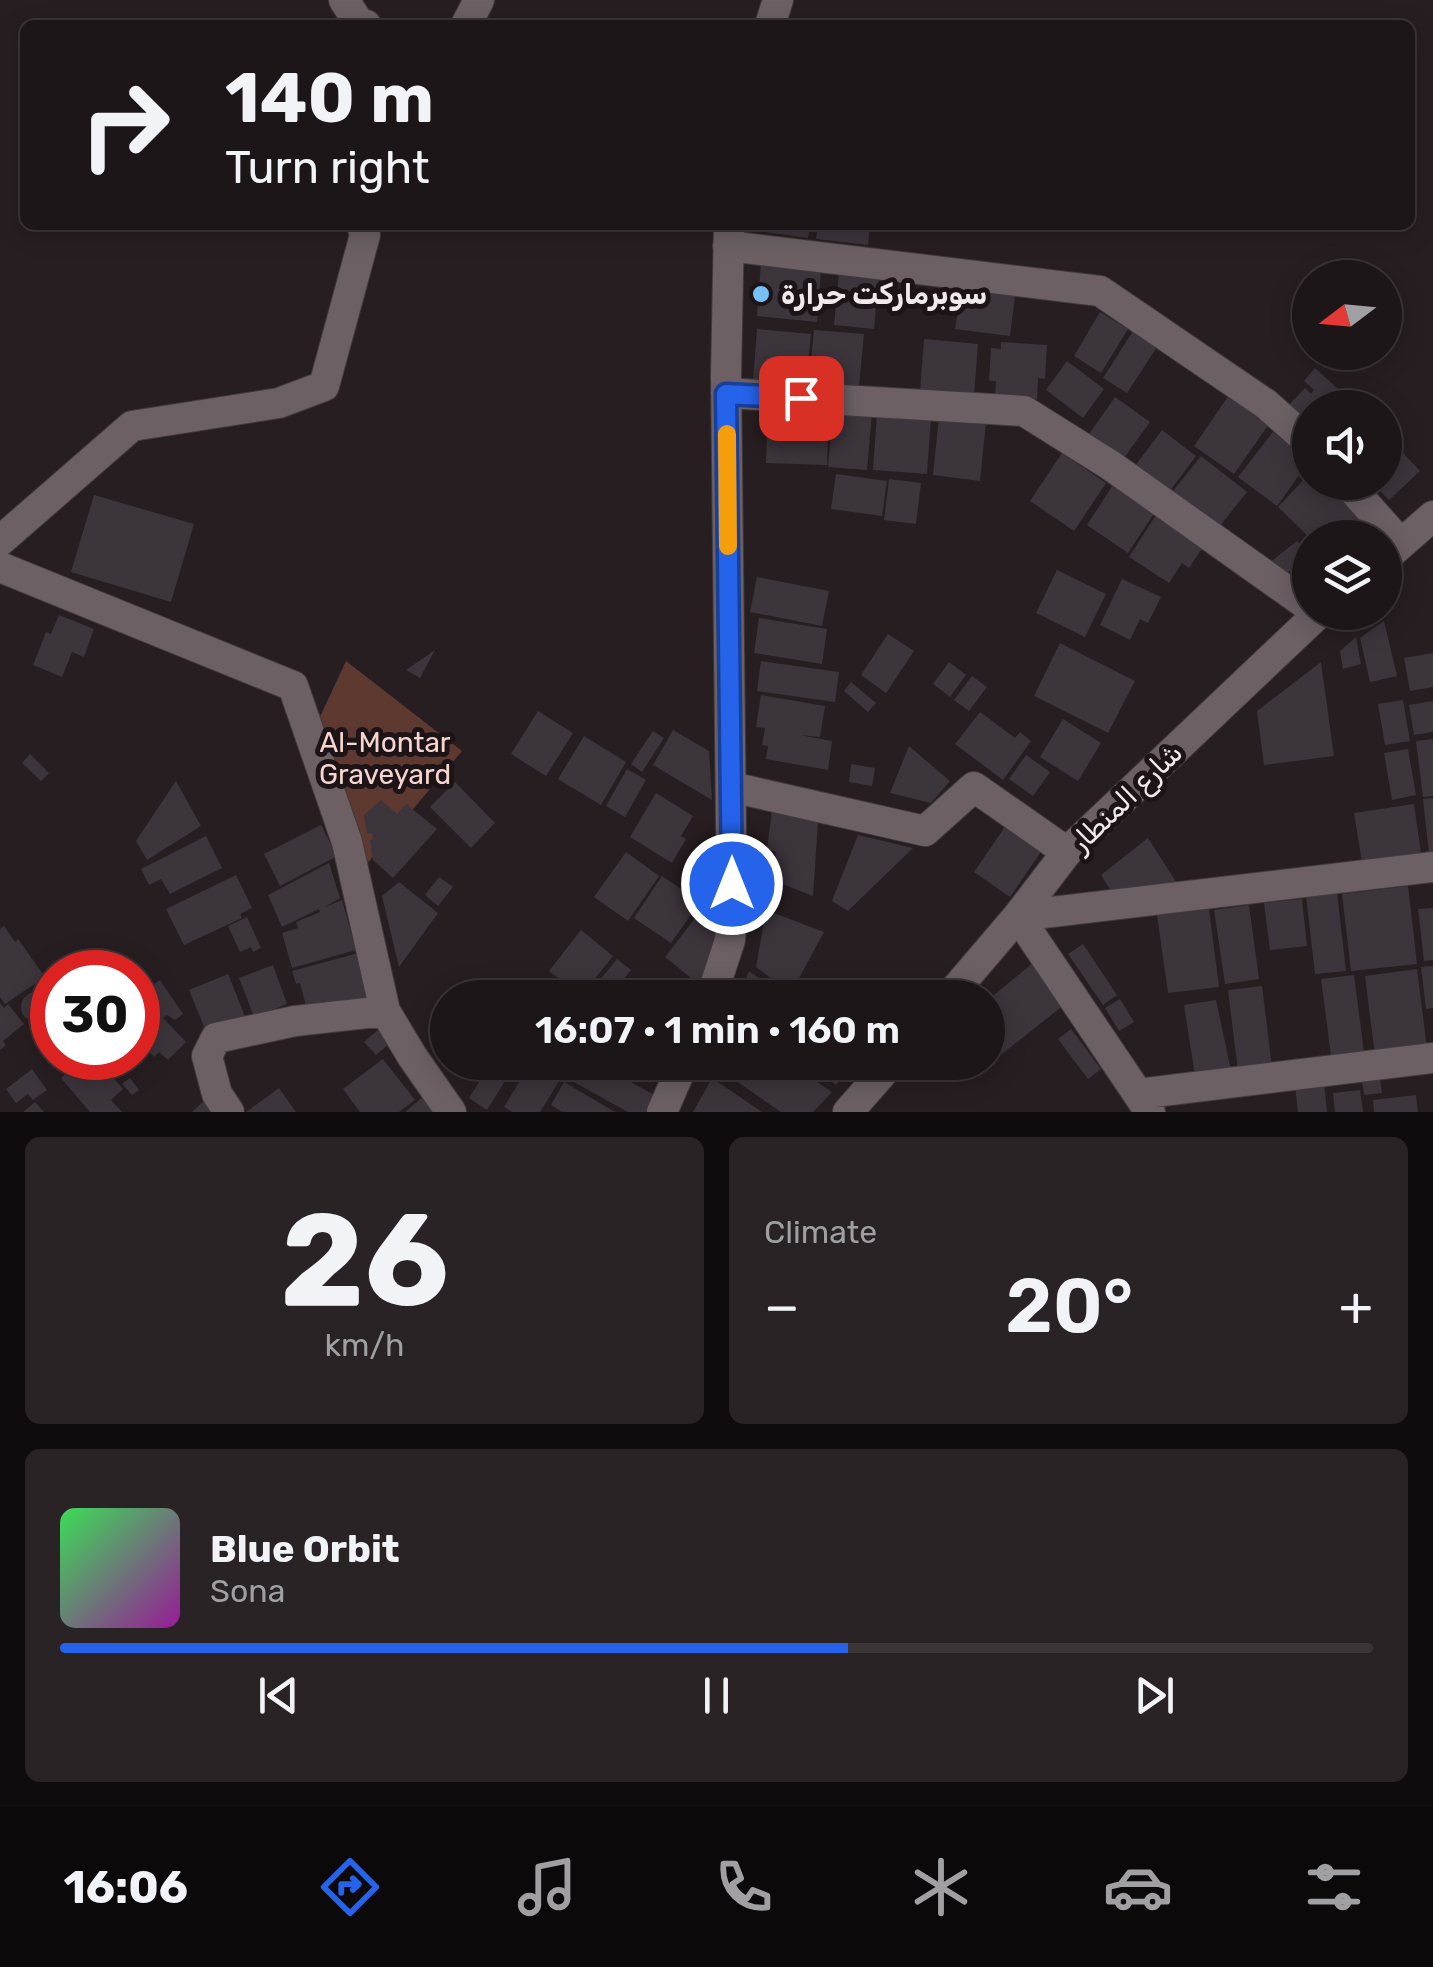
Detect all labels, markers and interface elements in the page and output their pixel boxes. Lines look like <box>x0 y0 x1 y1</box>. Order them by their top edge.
text: 140 m <box>225 57 434 140</box>
icon: right <box>60 60 190 190</box>
text: Turn right <box>225 141 429 194</box>
north arrow <box>1292 260 1402 370</box>
map controls <box>1292 260 1402 630</box>
place label: سوبرماركت حرارة <box>781 278 987 311</box>
marker: سوبرماركت حرارة <box>750 283 772 305</box>
pin <box>759 356 844 441</box>
icon: arrive <box>774 371 829 426</box>
button: sound <box>1292 390 1402 500</box>
button: layers <box>1292 520 1402 630</box>
park label: Al-Montar Graveyard <box>319 726 451 791</box>
street label: شارع المنطار <box>1062 736 1191 862</box>
position arrow <box>680 832 784 936</box>
speed limit sign: 30 <box>30 950 160 1080</box>
text: 16:07 · 1 min · 160 m <box>535 1007 900 1053</box>
text: 26 <box>280 1183 449 1338</box>
text: Climate <box>764 1213 877 1251</box>
text: 20° <box>1005 1262 1133 1351</box>
text: − <box>764 1274 800 1339</box>
text: + <box>1339 1274 1373 1339</box>
text: km/h <box>325 1326 404 1364</box>
text: Blue Orbit <box>210 1526 400 1572</box>
text: Sona <box>210 1572 285 1610</box>
icon: previous <box>251 1668 306 1723</box>
icon: pause <box>689 1668 744 1723</box>
icon: next <box>1127 1668 1182 1723</box>
icon: directions <box>315 1852 385 1922</box>
icon: music <box>512 1852 582 1922</box>
icon: phone <box>709 1852 779 1922</box>
icon: climate <box>906 1852 976 1922</box>
icon: car <box>1103 1852 1173 1922</box>
icon: filters <box>1299 1852 1369 1922</box>
text: 16:06 <box>63 1861 188 1914</box>

